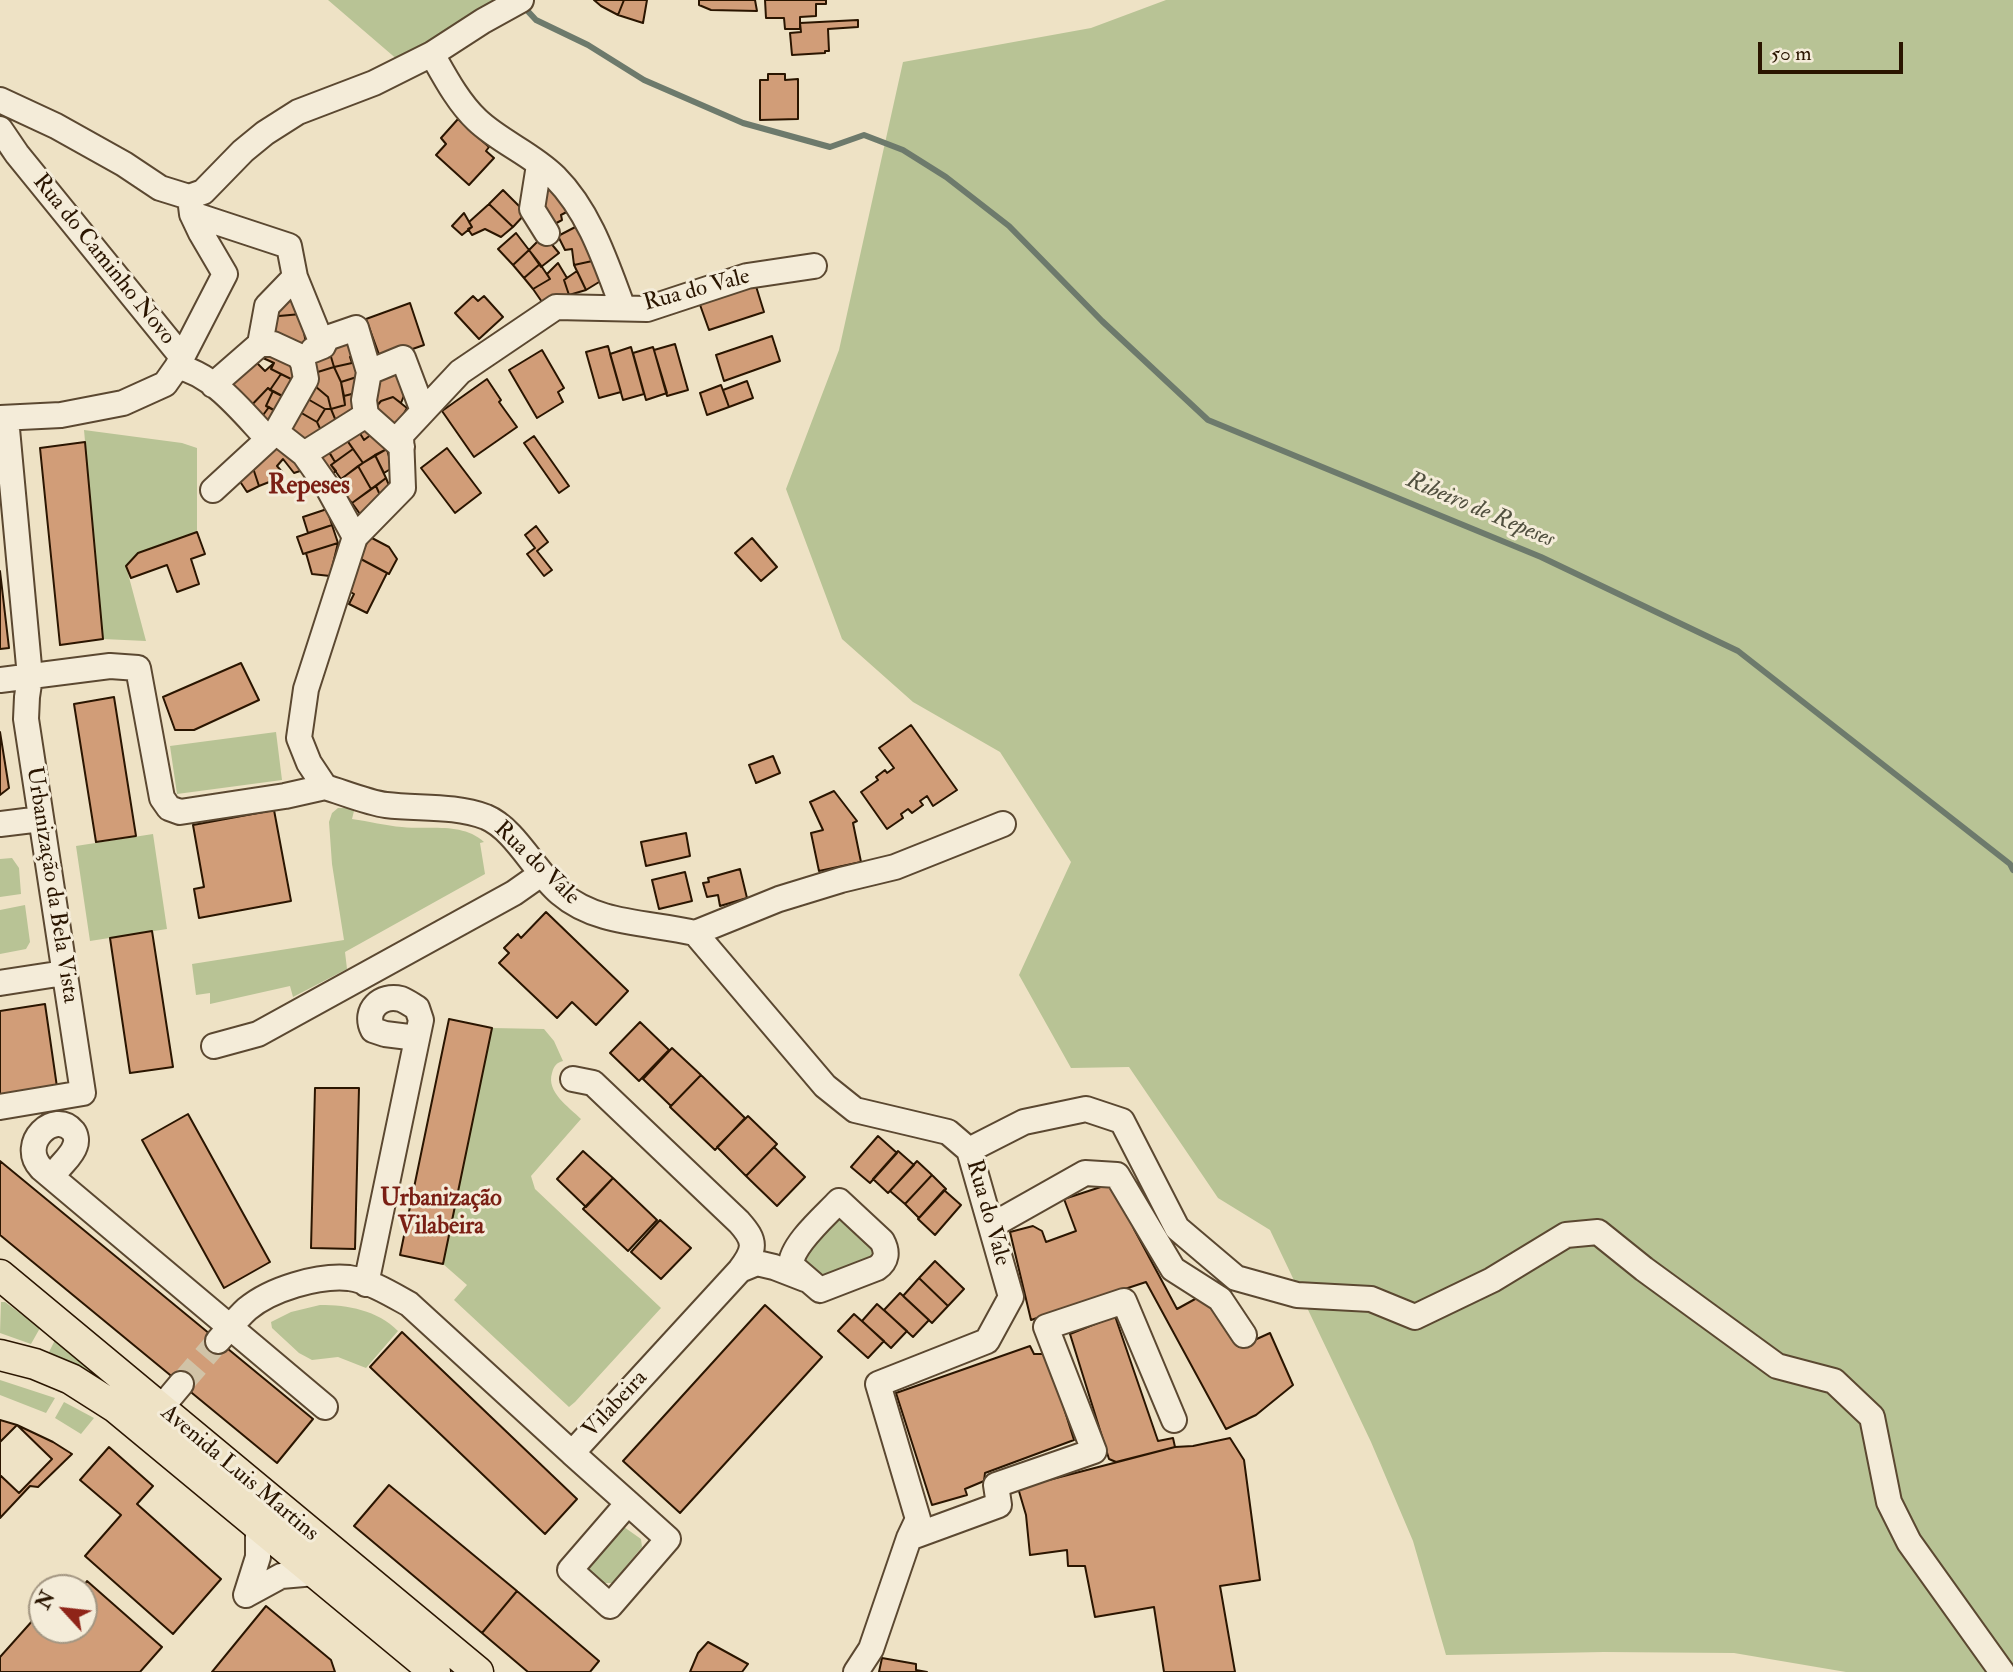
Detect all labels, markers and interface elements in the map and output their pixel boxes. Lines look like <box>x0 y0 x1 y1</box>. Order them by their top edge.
scale bar <box>1761 28 1906 72</box>
text: 50 m <box>1771 40 1812 67</box>
street label: Rua do Caminho Novo <box>26 169 180 351</box>
street label: Rua do Vale <box>641 264 753 318</box>
water label: Ribeiro de Repeses <box>1402 467 1558 555</box>
district label: Repeses <box>268 471 350 503</box>
street label: Urbanização da Bela Vista <box>19 765 83 1005</box>
street label: Rua do Vale <box>487 816 585 912</box>
street label: Rua do Vale <box>959 1157 1015 1269</box>
district label: Urbanização Vilabeira <box>380 1186 502 1242</box>
street label: Vilabeira <box>578 1365 654 1445</box>
street label: Avenida Luis Martins <box>154 1400 324 1548</box>
north arrow <box>28 1574 98 1644</box>
text: N <box>32 1587 61 1613</box>

